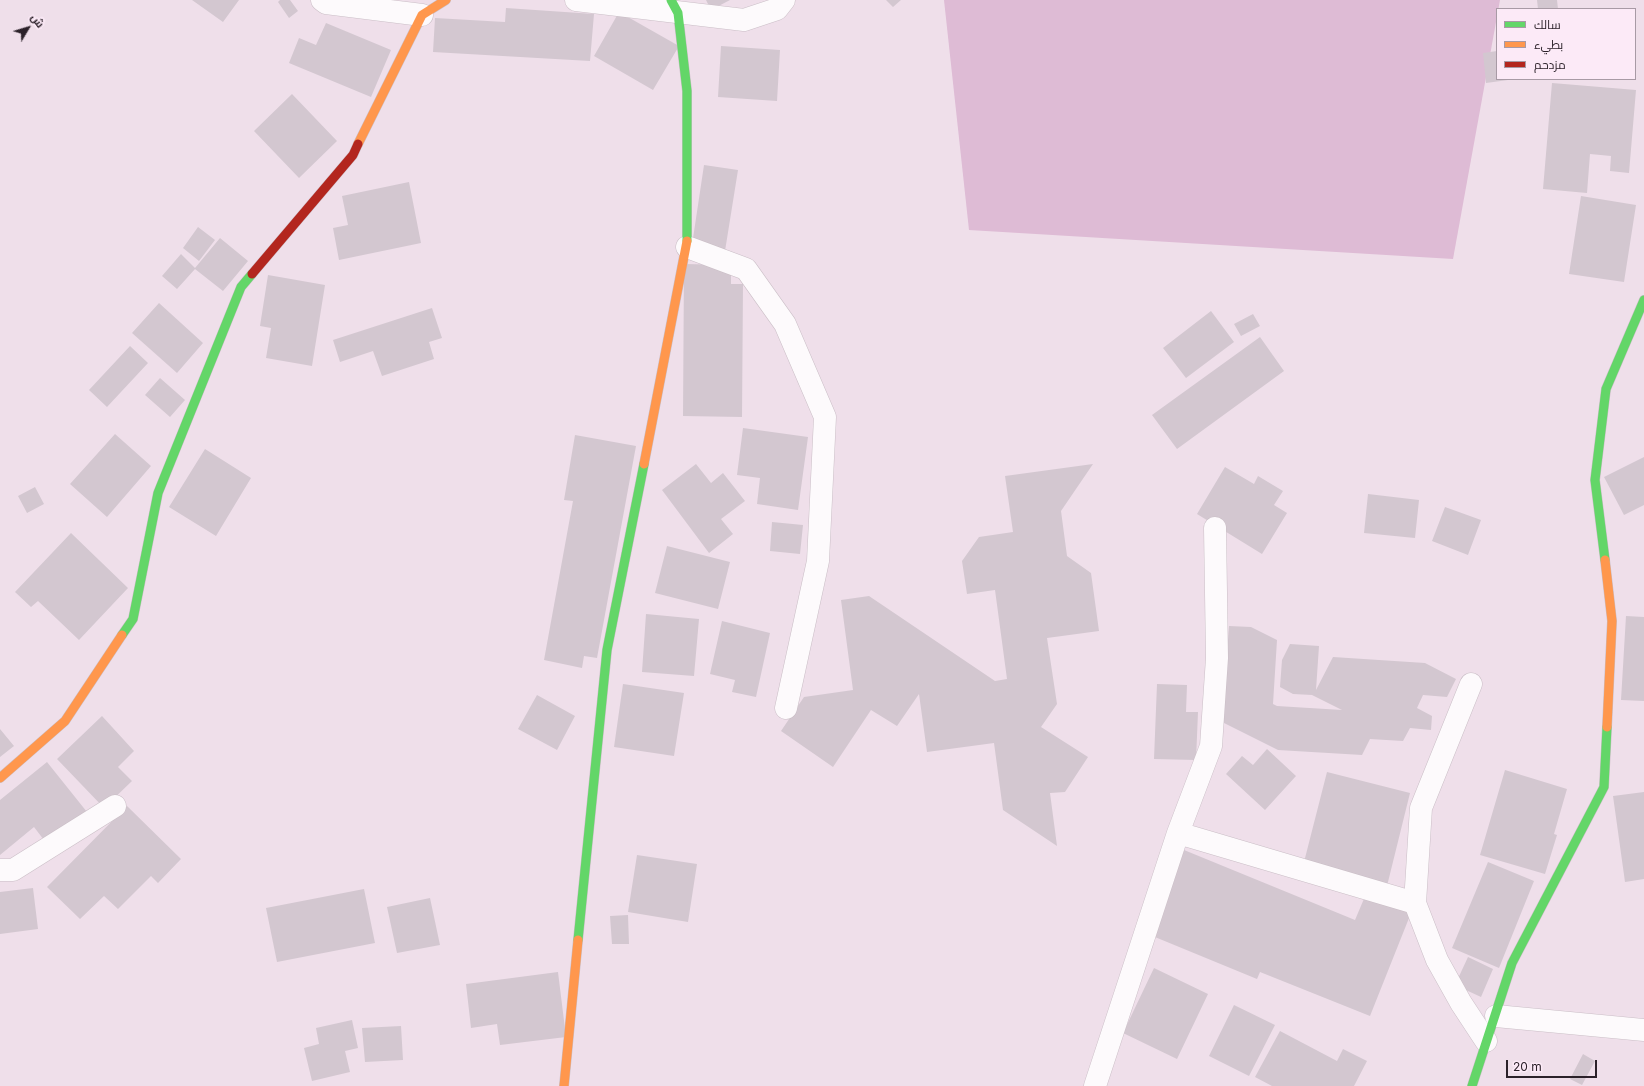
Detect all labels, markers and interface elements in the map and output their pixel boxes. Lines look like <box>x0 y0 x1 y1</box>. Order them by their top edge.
north arrow <box>8 8 48 48</box>
legend <box>1496 8 1636 80</box>
text: ش <box>28 11 47 30</box>
text: سالك <box>1534 17 1561 32</box>
text: بطيء <box>1534 37 1563 52</box>
text: مزدحم <box>1534 57 1566 72</box>
scale bar <box>1508 1052 1599 1078</box>
text: 20 m <box>1513 1059 1542 1074</box>

